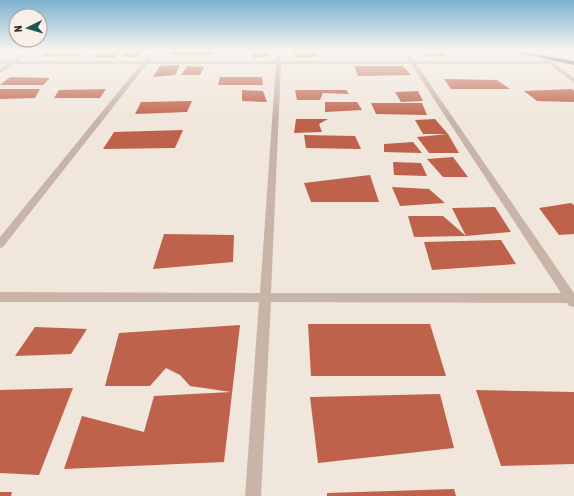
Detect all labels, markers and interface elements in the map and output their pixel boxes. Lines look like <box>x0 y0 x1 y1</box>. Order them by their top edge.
north arrow <box>8 8 48 48</box>
text: N <box>12 25 24 33</box>

